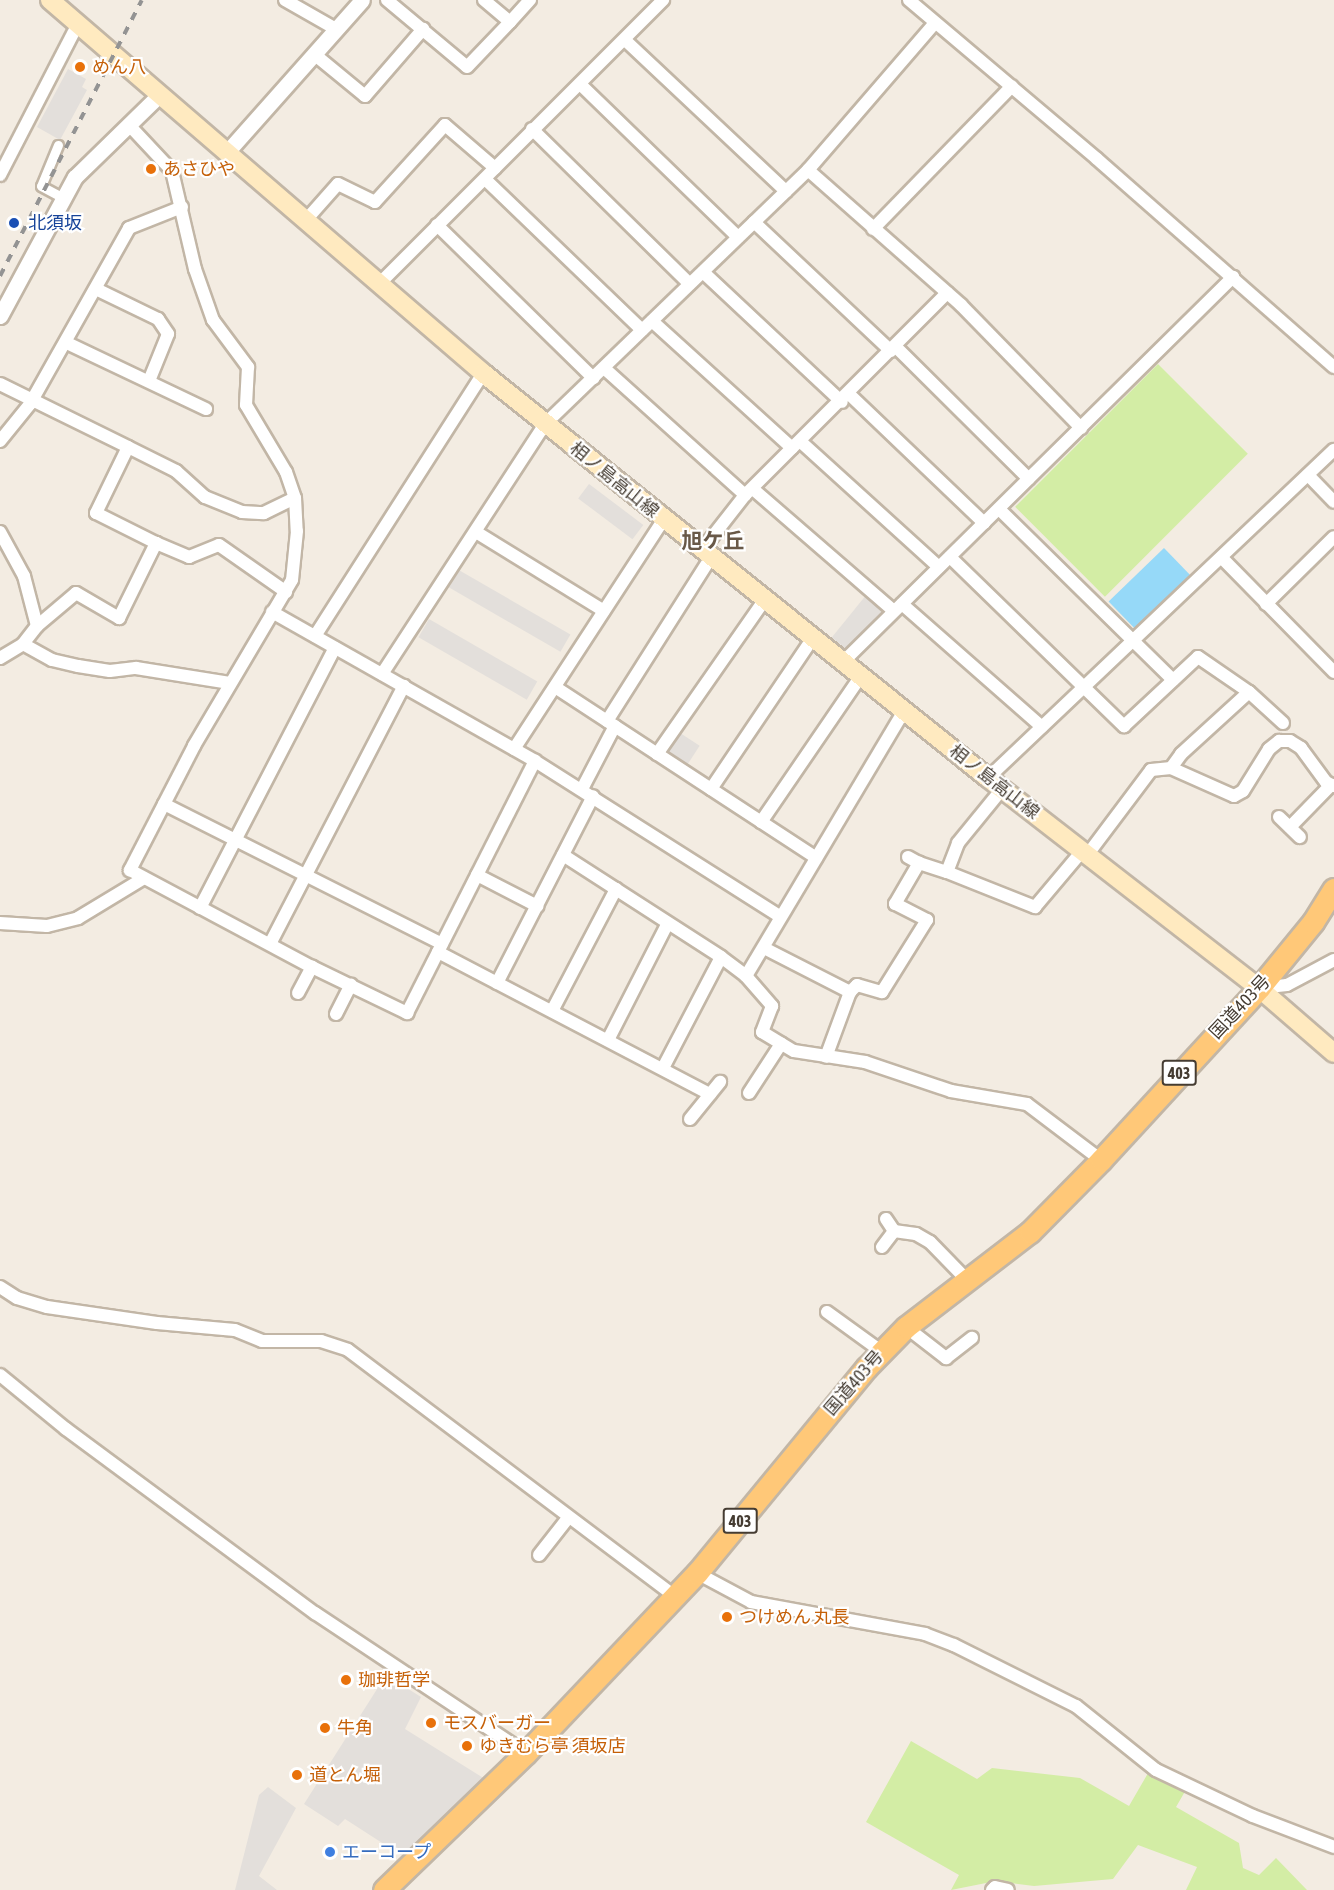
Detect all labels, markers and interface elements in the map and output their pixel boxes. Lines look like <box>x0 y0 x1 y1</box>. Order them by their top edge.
place label: めん八 <box>92 56 146 78</box>
marker: めん八 <box>73 60 87 74</box>
place label: あさひや <box>163 158 235 180</box>
marker: あさひや <box>144 162 158 176</box>
place label: 北須坂 <box>28 212 82 234</box>
marker: 北須坂 <box>5 214 23 232</box>
street label: 相ノ島高山線 <box>565 438 663 522</box>
district label: 旭ケ丘 <box>682 527 744 553</box>
street label: 相ノ島高山線 <box>945 740 1043 824</box>
street label: 国道403号 <box>1205 971 1275 1043</box>
road number: 403 <box>1161 1060 1197 1086</box>
street label: 国道403号 <box>820 1346 888 1420</box>
road number: 403 <box>722 1508 758 1534</box>
place label: つけめん 丸長 <box>739 1606 849 1628</box>
marker: つけめん 丸長 <box>720 1610 734 1624</box>
place label: 珈琲哲学 <box>358 1669 430 1691</box>
marker: 珈琲哲学 <box>339 1673 353 1687</box>
place label: モスバーガー <box>443 1712 551 1734</box>
marker: モスバーガー <box>424 1716 438 1730</box>
place label: 牛角 <box>337 1717 373 1739</box>
marker: 牛角 <box>318 1721 332 1735</box>
place label: ゆきむら亭 須坂店 <box>479 1735 625 1757</box>
marker: ゆきむら亭 須坂店 <box>460 1739 474 1753</box>
place label: 道とん堀 <box>309 1764 381 1786</box>
marker: 道とん堀 <box>290 1768 304 1782</box>
place label: エーコープ <box>342 1841 432 1863</box>
marker: エーコープ <box>323 1845 337 1859</box>

